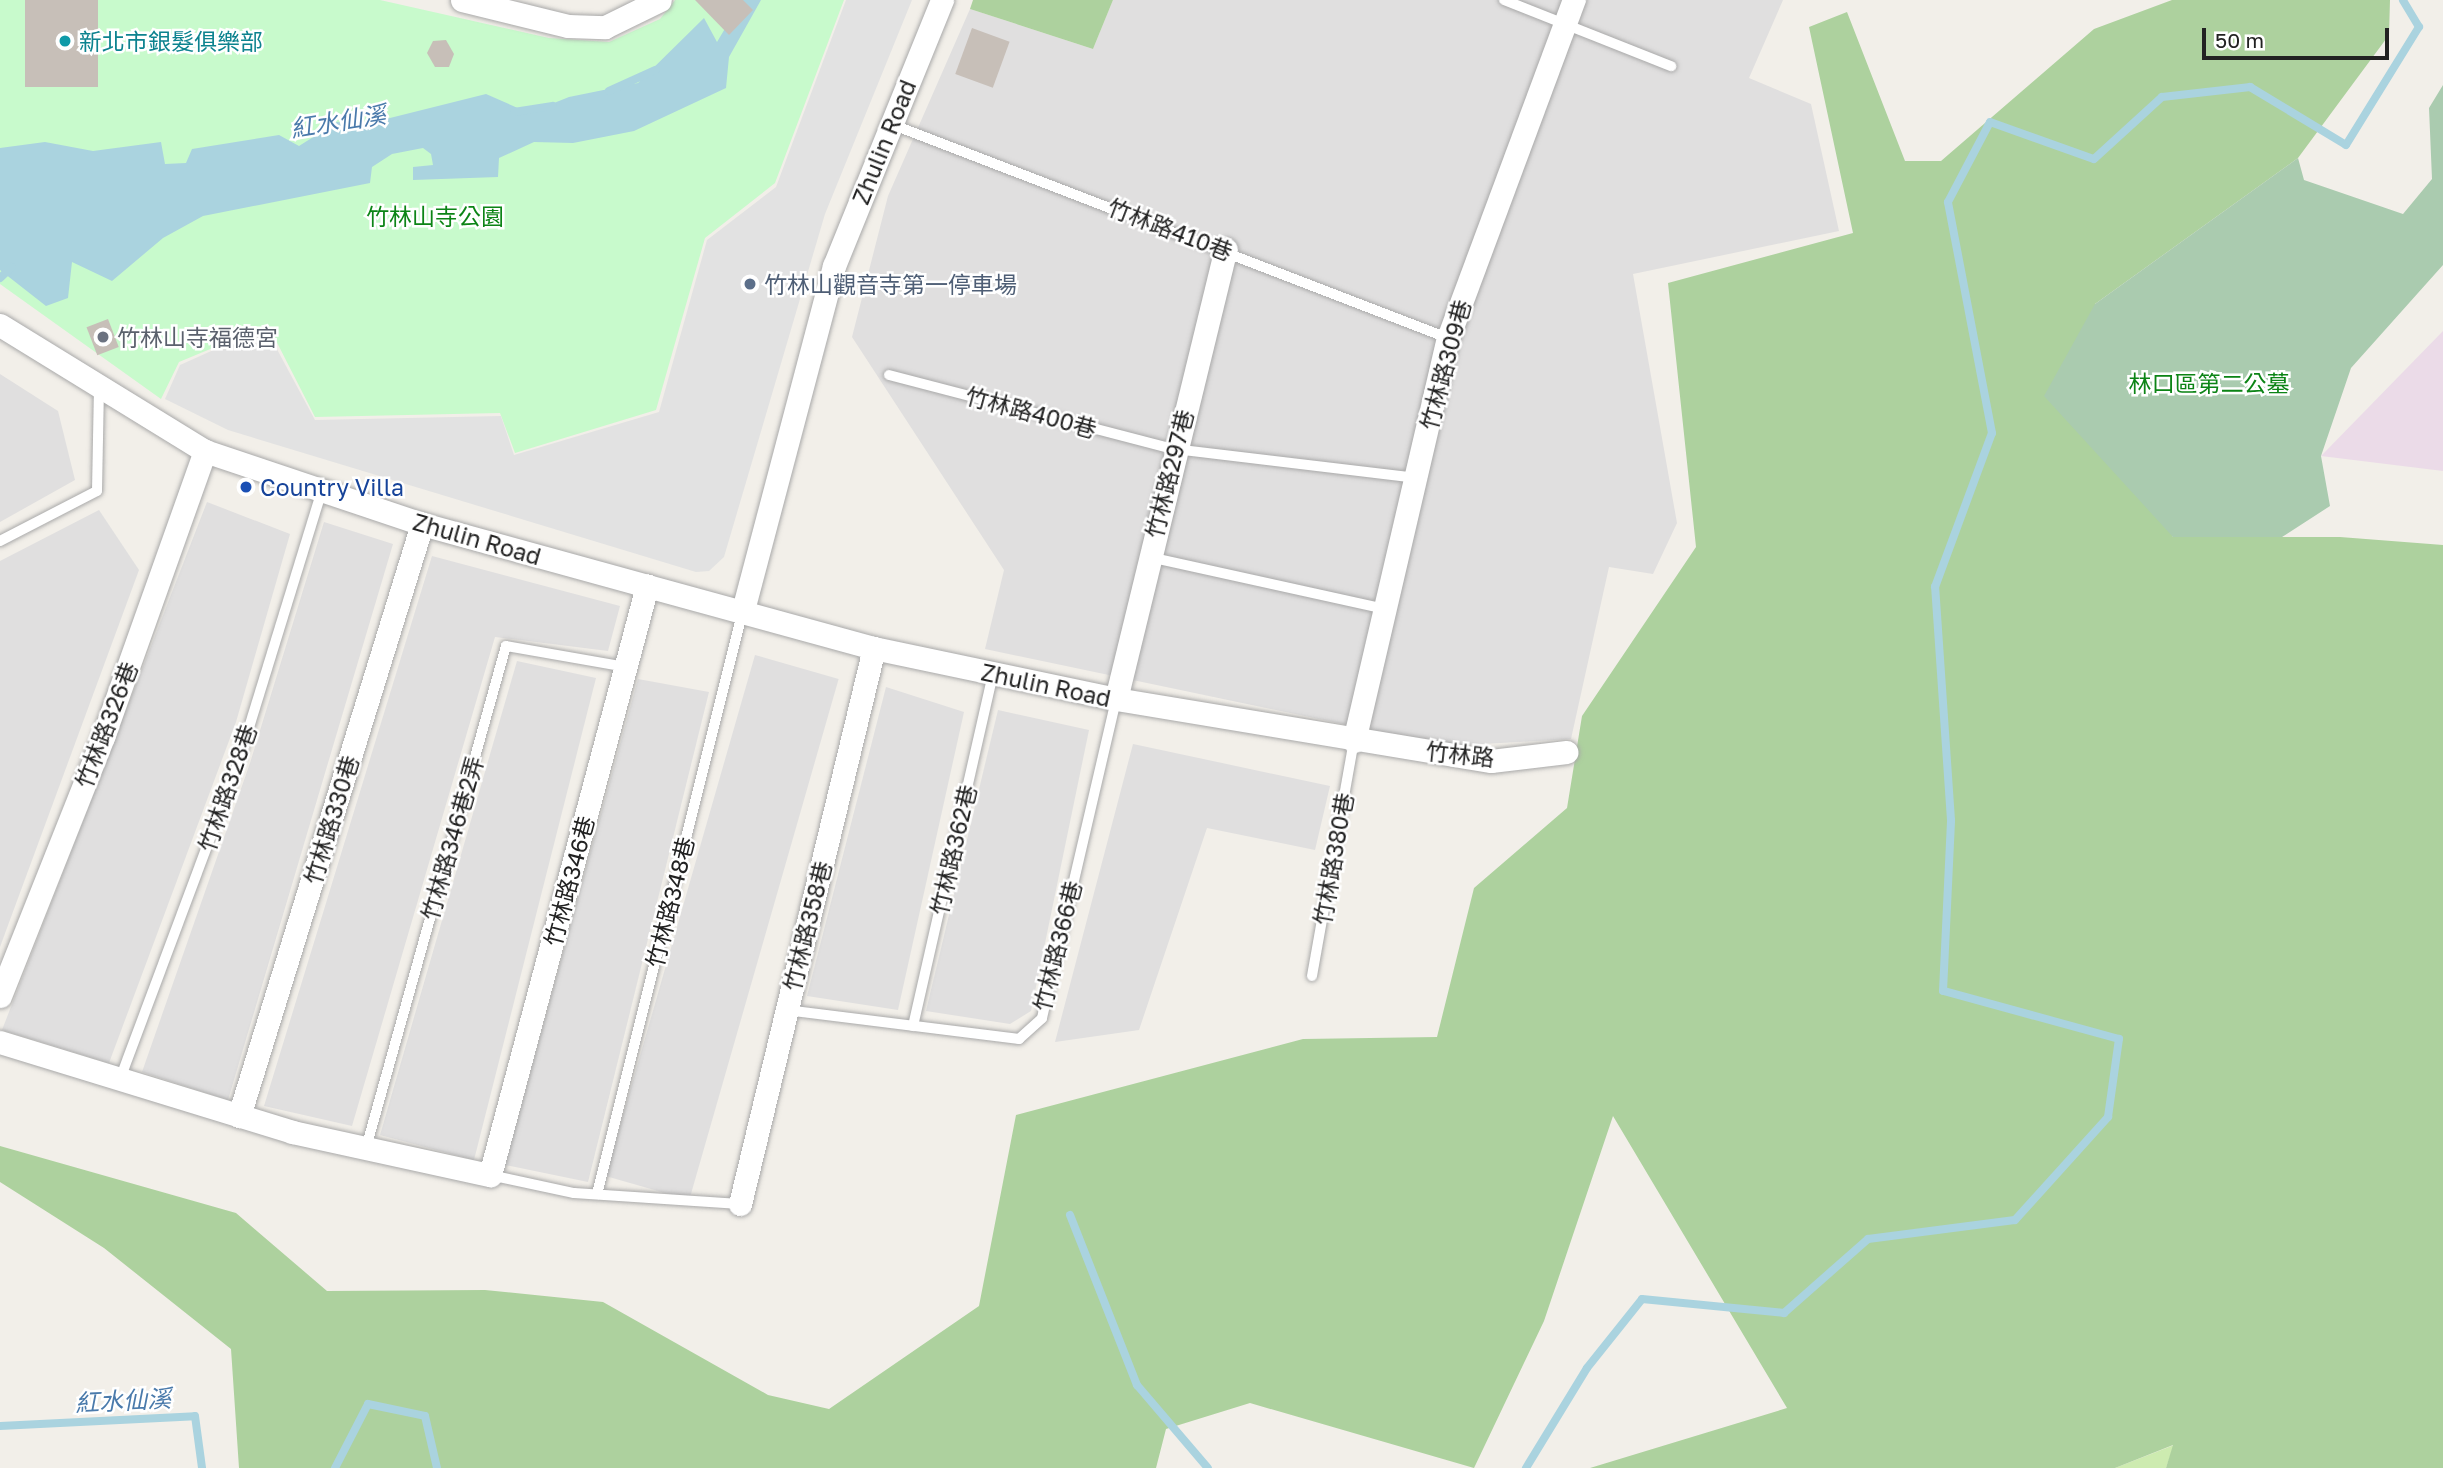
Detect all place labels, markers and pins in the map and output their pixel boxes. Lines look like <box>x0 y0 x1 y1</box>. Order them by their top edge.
place label: 新北市銀髮俱樂部 <box>79 27 263 55</box>
marker: 新北市銀髮俱樂部 <box>57 33 73 49</box>
place label: 竹林山觀音寺第一停車場 <box>764 270 1017 298</box>
marker: 竹林山觀音寺第一停車場 <box>742 276 758 292</box>
place label: 竹林山寺福德宮 <box>117 323 278 351</box>
marker: 竹林山寺福德宮 <box>95 329 111 345</box>
place label: Country Villa <box>260 473 404 501</box>
marker: Country Villa <box>238 479 254 495</box>

